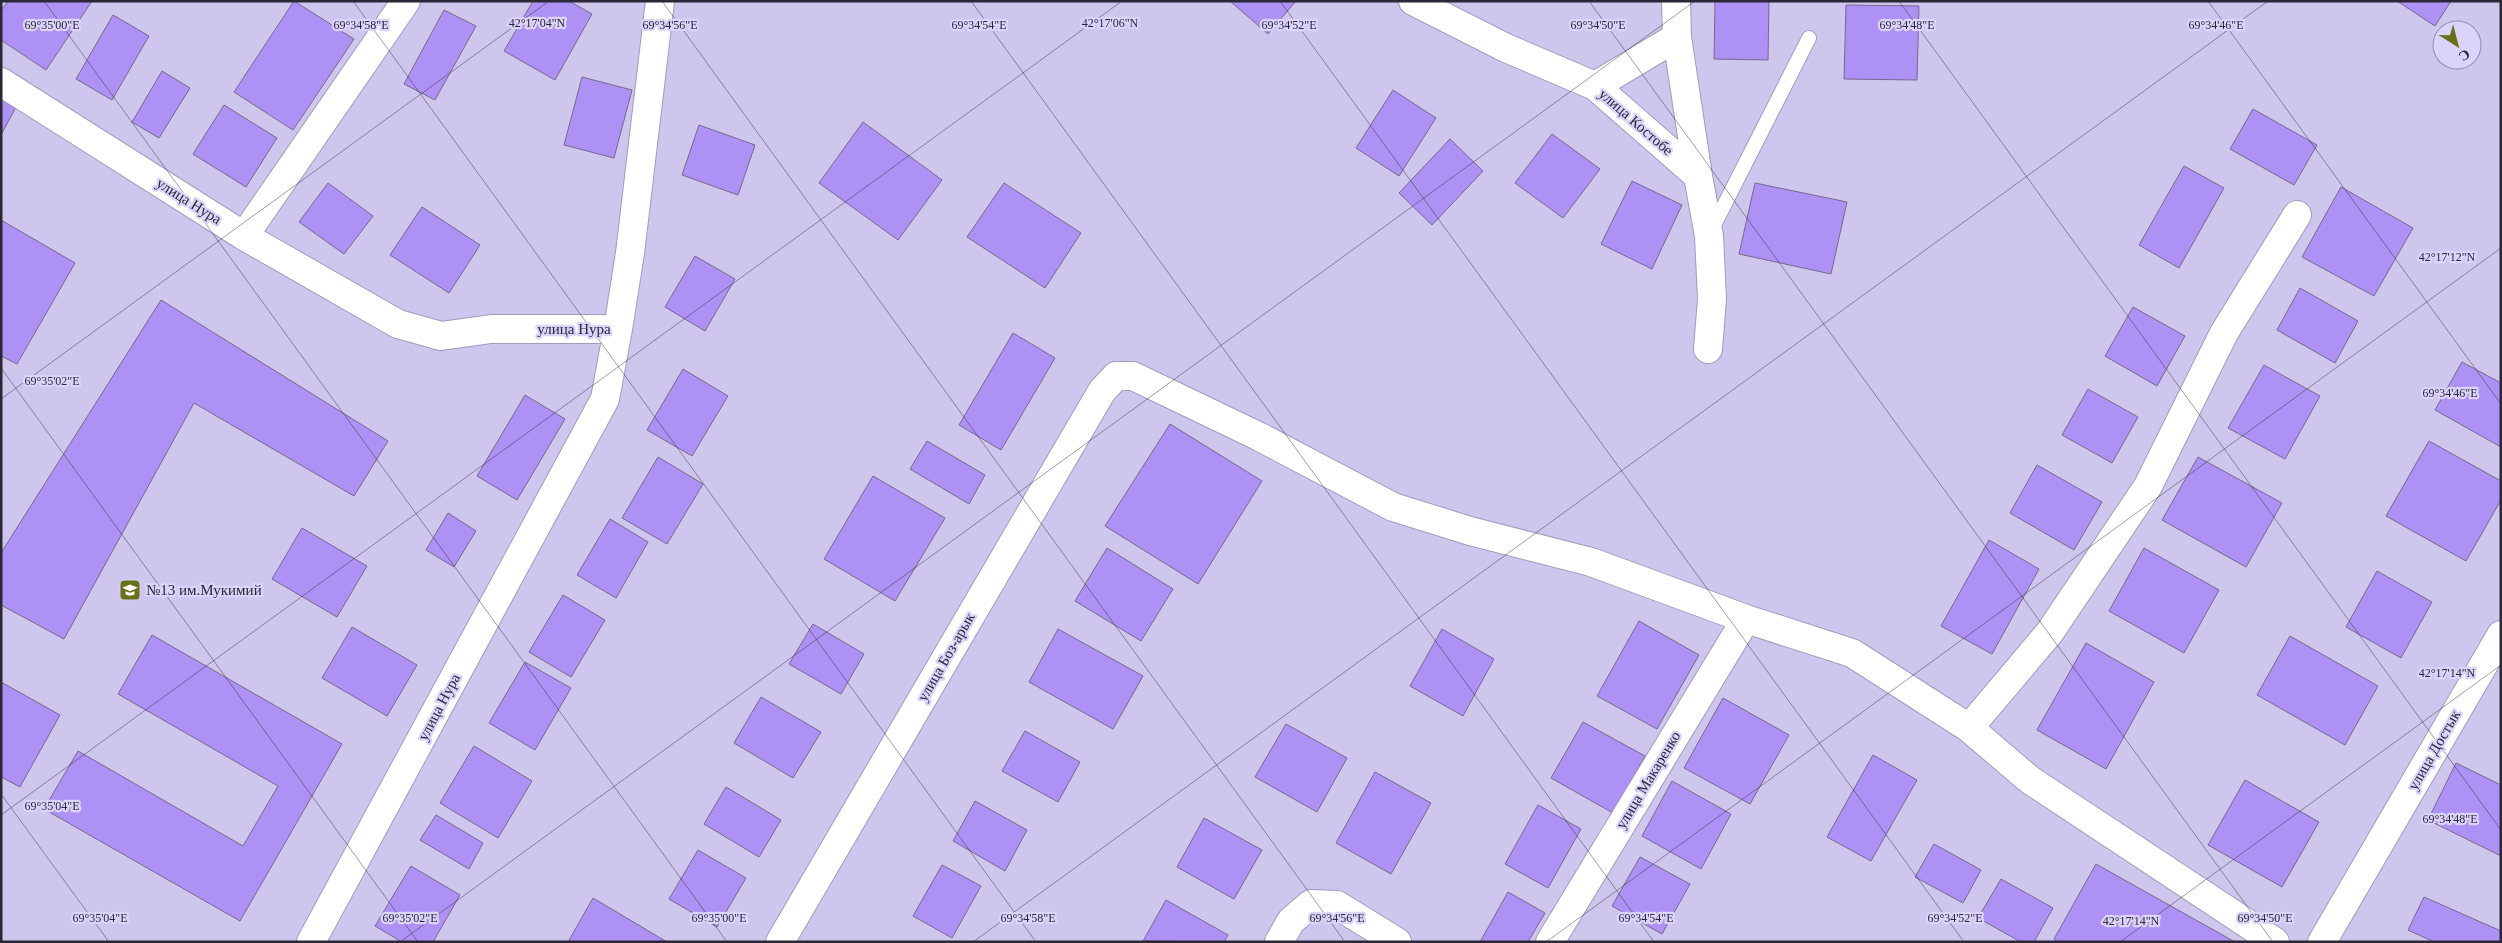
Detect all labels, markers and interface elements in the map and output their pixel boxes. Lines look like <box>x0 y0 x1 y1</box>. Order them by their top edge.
text: 42°17'04"N <box>509 16 566 30</box>
text: 42°17'06"N <box>1082 16 1139 30</box>
text: 69°35'00"E <box>24 18 80 32</box>
text: 69°34'58"E <box>333 18 389 32</box>
text: 69°34'56"E <box>642 18 698 32</box>
text: 69°34'54"E <box>951 18 1007 32</box>
text: 69°34'52"E <box>1261 18 1317 32</box>
text: 69°34'50"E <box>1570 18 1626 32</box>
text: 69°34'48"E <box>1879 18 1935 32</box>
text: 69°34'46"E <box>2188 18 2244 32</box>
north arrow <box>2432 20 2482 70</box>
text: С <box>2456 46 2473 64</box>
street label: улица Костобе <box>1596 86 1676 159</box>
street label: улица Нура <box>154 175 225 227</box>
text: 42°17'12"N <box>2419 250 2476 264</box>
street label: улица Нура <box>537 321 611 337</box>
text: 69°35'02"E <box>24 374 80 388</box>
text: 69°34'46"E <box>2422 386 2478 400</box>
school or university icon: №13 им.Мукимий <box>118 578 142 602</box>
place label: №13 им.Мукимий <box>146 582 262 598</box>
street label: улица Боз-арык <box>914 609 978 704</box>
text: 42°17'14"N <box>2419 666 2476 680</box>
street label: улица Нура <box>415 671 463 743</box>
street label: улица Достык <box>2405 707 2464 793</box>
street label: улица Макаренко <box>1613 728 1683 832</box>
text: 69°35'04"E <box>24 799 80 813</box>
text: 69°34'48"E <box>2422 812 2478 826</box>
text: 69°35'04"E <box>72 911 128 925</box>
text: 69°35'02"E <box>382 911 438 925</box>
text: 69°35'00"E <box>691 911 747 925</box>
text: 69°34'58"E <box>1000 911 1056 925</box>
text: 69°34'56"E <box>1309 911 1365 925</box>
text: 69°34'54"E <box>1618 911 1674 925</box>
text: 69°34'52"E <box>1927 911 1983 925</box>
text: 69°34'50"E <box>2237 911 2293 925</box>
text: 42°17'14"N <box>2103 914 2160 928</box>

